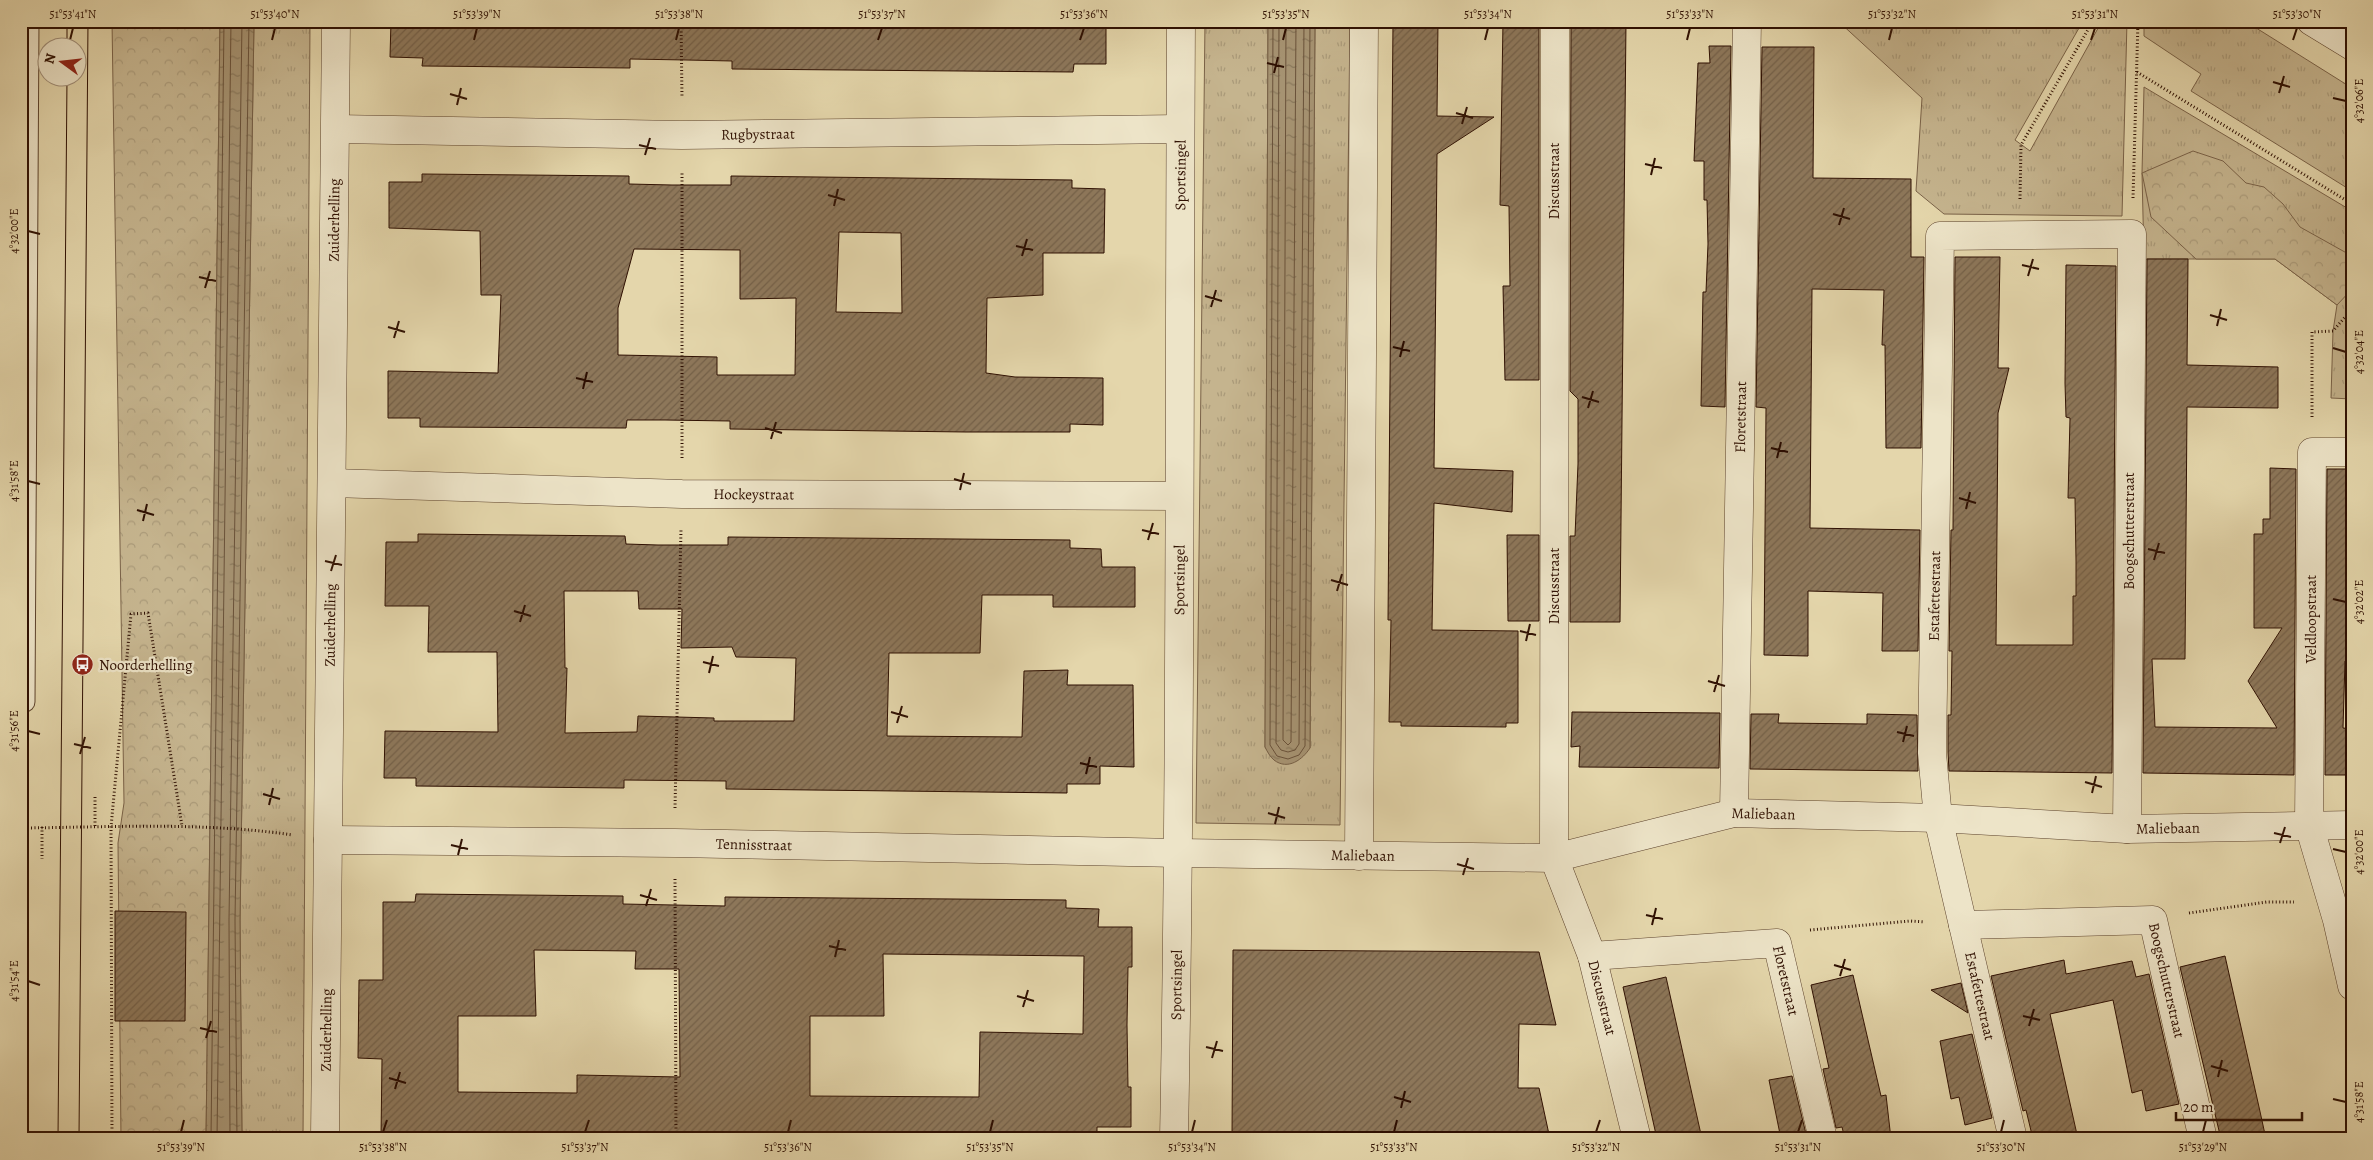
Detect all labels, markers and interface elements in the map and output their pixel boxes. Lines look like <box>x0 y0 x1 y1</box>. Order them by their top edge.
text: 51°53'41"N <box>50 6 97 22</box>
text: 51°53'40"N <box>250 6 300 22</box>
text: 51°53'39"N <box>453 6 501 22</box>
text: 51°53'38"N <box>655 6 703 22</box>
text: 51°53'37"N <box>858 6 906 22</box>
text: 51°53'36"N <box>1060 6 1108 22</box>
text: 51°53'35"N <box>1262 6 1310 22</box>
text: 51°53'34"N <box>1464 6 1512 22</box>
text: 51°53'33"N <box>1666 6 1714 22</box>
text: 51°53'32"N <box>1868 6 1916 22</box>
text: 51°53'31"N <box>2072 6 2119 22</box>
text: 51°53'30"N <box>2273 6 2322 22</box>
north arrow <box>38 38 88 88</box>
text: N <box>39 51 60 66</box>
text: 4°32'06"E <box>2351 79 2367 123</box>
street label: Rugbystraat <box>721 124 795 145</box>
street label: Sportsingel <box>1170 140 1190 210</box>
street label: Discusstraat <box>1544 143 1564 219</box>
street label: Zuiderhelling <box>324 178 344 262</box>
text: 4°32'00"E <box>6 208 22 254</box>
text: 4°32'04"E <box>2351 330 2367 374</box>
street label: Floretstraat <box>1730 381 1751 453</box>
text: 4°31'58"E <box>6 460 22 502</box>
street label: Boogschutterstraat <box>2119 472 2139 590</box>
street label: Hockeystraat <box>713 484 794 504</box>
street label: Sportsingel <box>1169 544 1189 615</box>
street label: Discusstraat <box>1544 548 1564 624</box>
street label: Estafettestraat <box>1924 551 1945 641</box>
street label: Veldloopstraat <box>2301 575 2321 664</box>
text: 4°32'02"E <box>2351 580 2367 624</box>
street label: Zuiderhelling <box>320 583 340 667</box>
bus stop icon: Noorderhelling <box>71 653 95 677</box>
place label: Noorderhelling <box>99 655 193 675</box>
text: 4°31'56"E <box>6 710 22 752</box>
street label: Maliebaan <box>1731 803 1796 825</box>
street label: Maliebaan <box>2136 818 2200 839</box>
text: 4°32'00"E <box>2351 829 2367 875</box>
street label: Tennisstraat <box>716 834 792 855</box>
street label: Maliebaan <box>1331 845 1395 866</box>
street label: Boogschutterstraat <box>2144 921 2190 1040</box>
street label: Floretstraat <box>1768 943 1804 1018</box>
street label: Sportsingel <box>1166 949 1187 1020</box>
street label: Estafettestraat <box>1960 950 2000 1042</box>
street label: Discusstraat <box>1583 958 1621 1037</box>
text: 4°31'54"E <box>6 960 22 1002</box>
street label: Zuiderhelling <box>316 988 336 1072</box>
text: 4°31'58"E <box>2351 1081 2367 1123</box>
scale bar <box>2176 1090 2302 1122</box>
text: 20 m <box>2183 1097 2214 1117</box>
text: 51°53'39"N <box>157 1139 205 1155</box>
text: 51°53'38"N <box>359 1139 407 1155</box>
text: 51°53'37"N <box>561 1139 609 1155</box>
text: 51°53'36"N <box>764 1139 812 1155</box>
text: 51°53'35"N <box>966 1139 1014 1155</box>
text: 51°53'34"N <box>1168 1139 1216 1155</box>
text: 51°53'33"N <box>1370 1139 1418 1155</box>
text: 51°53'32"N <box>1572 1139 1620 1155</box>
text: 51°53'31"N <box>1775 1139 1822 1155</box>
text: 51°53'30"N <box>1977 1139 2026 1155</box>
text: 51°53'29"N <box>2179 1139 2228 1155</box>

